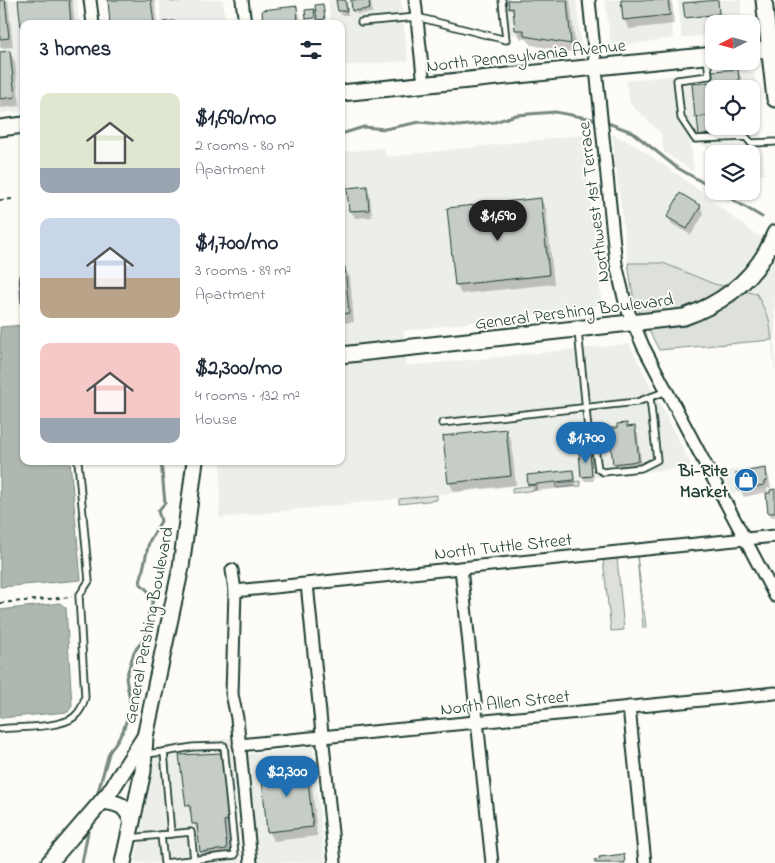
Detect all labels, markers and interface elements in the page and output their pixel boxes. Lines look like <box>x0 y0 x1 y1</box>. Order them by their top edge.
north arrow <box>705 15 760 70</box>
map controls <box>705 15 760 200</box>
street label: North Pennsylvania Avenue <box>425 33 628 80</box>
text: 3 homes <box>40 35 111 65</box>
icon: filters <box>297 36 325 64</box>
button: locate <box>705 80 760 135</box>
text: $1,690/mo <box>195 104 276 134</box>
icon: home <box>80 113 140 173</box>
street label: Northwest 1st Terrace <box>572 119 618 284</box>
text: 2 rooms · 80 m² <box>195 134 295 158</box>
button: layers <box>705 145 760 200</box>
text: Apartment <box>195 158 265 182</box>
pin: $1,690 <box>457 200 539 242</box>
text: $1,690 <box>480 204 516 228</box>
text: $1,700/mo <box>195 229 279 259</box>
icon: home <box>80 238 140 298</box>
text: 3 rooms · 89 m² <box>195 259 291 283</box>
text: Apartment <box>195 283 265 307</box>
street label: General Pershing Boulevard <box>474 288 675 339</box>
text: $2,300/mo <box>195 354 282 384</box>
icon: home <box>80 363 140 423</box>
text: 4 rooms · 132 m² <box>195 384 300 408</box>
text: House <box>195 408 237 432</box>
pin: $1,700 <box>545 422 627 464</box>
text: $1,700 <box>567 426 605 450</box>
place label: Bi-Rite Market <box>678 459 729 506</box>
shop icon: Bi-Rite Market <box>733 467 759 493</box>
street label: General Pershing Boulevard <box>118 525 183 726</box>
street label: North Tuttle Street <box>433 528 574 568</box>
street label: North Allen Street <box>439 684 571 724</box>
pin: $2,300 <box>246 756 328 798</box>
text: $2,300 <box>267 760 307 784</box>

